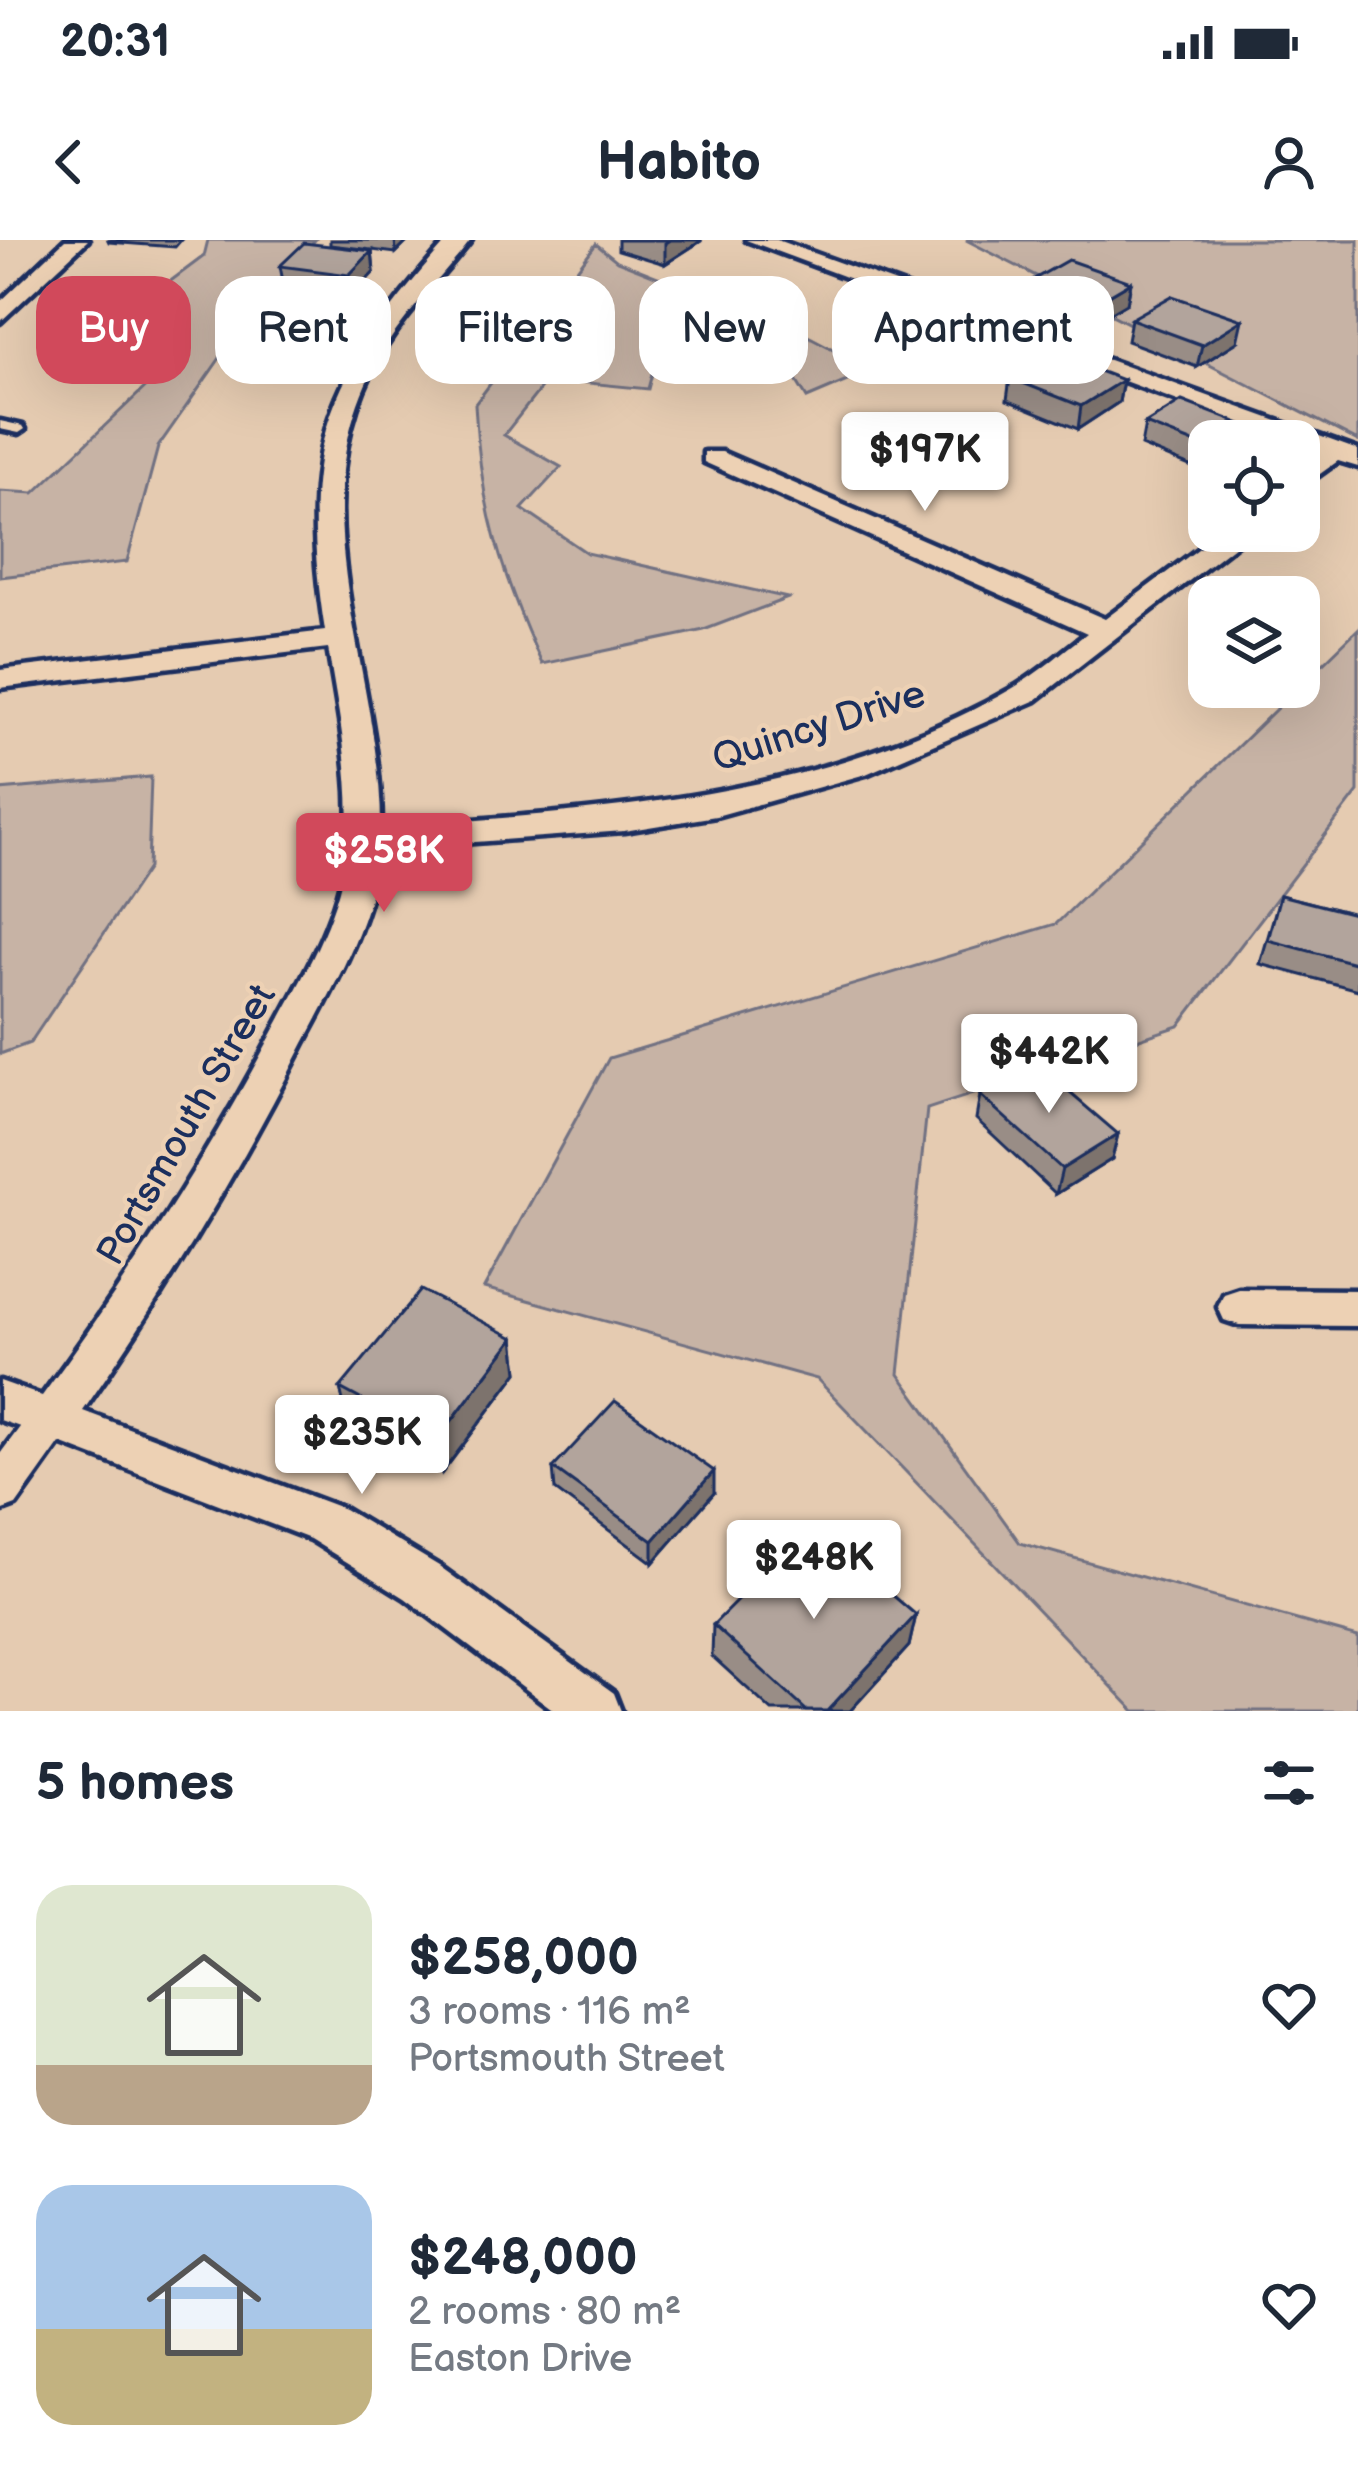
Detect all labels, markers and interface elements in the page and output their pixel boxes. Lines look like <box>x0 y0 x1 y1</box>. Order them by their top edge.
text: 20:31 <box>60 15 170 70</box>
icon: back <box>36 129 102 195</box>
icon: person <box>1256 129 1322 195</box>
text: Habito <box>597 130 761 195</box>
chip: Buy <box>36 276 191 384</box>
chip: Rent <box>215 276 391 384</box>
chip: Filters <box>415 276 615 384</box>
chip: New <box>639 276 808 384</box>
chip: Apartment <box>832 276 1114 384</box>
pin: $197K <box>841 412 1009 514</box>
map controls <box>1188 420 1320 708</box>
button: locate <box>1188 420 1320 552</box>
text: $197K <box>868 427 982 474</box>
button: layers <box>1188 576 1320 708</box>
street label: Quincy Drive <box>707 671 931 783</box>
pin: $258K <box>300 813 468 915</box>
text: $258K <box>323 828 445 875</box>
street label: Portsmouth Street <box>87 976 287 1274</box>
pin: $442K <box>965 1014 1133 1116</box>
text: $442K <box>988 1029 1110 1076</box>
pin: $235K <box>278 1395 446 1497</box>
text: $235K <box>302 1410 422 1457</box>
pin: $248K <box>730 1520 898 1622</box>
text: $248K <box>754 1535 874 1582</box>
icon: filters <box>1256 1750 1322 1816</box>
text: 5 homes <box>36 1753 234 1814</box>
text: $258,000 <box>408 1928 639 1989</box>
icon: home <box>132 1933 276 2077</box>
icon: heart <box>1256 1972 1322 2038</box>
text: 3 rooms · 116 m² <box>408 1989 691 2036</box>
text: Portsmouth Street <box>408 2036 725 2083</box>
text: $248,000 <box>408 2228 638 2289</box>
icon: home <box>132 2233 276 2377</box>
icon: heart <box>1256 2272 1322 2338</box>
text: 2 rooms · 80 m² <box>408 2289 681 2336</box>
text: Easton Drive <box>408 2336 632 2383</box>

